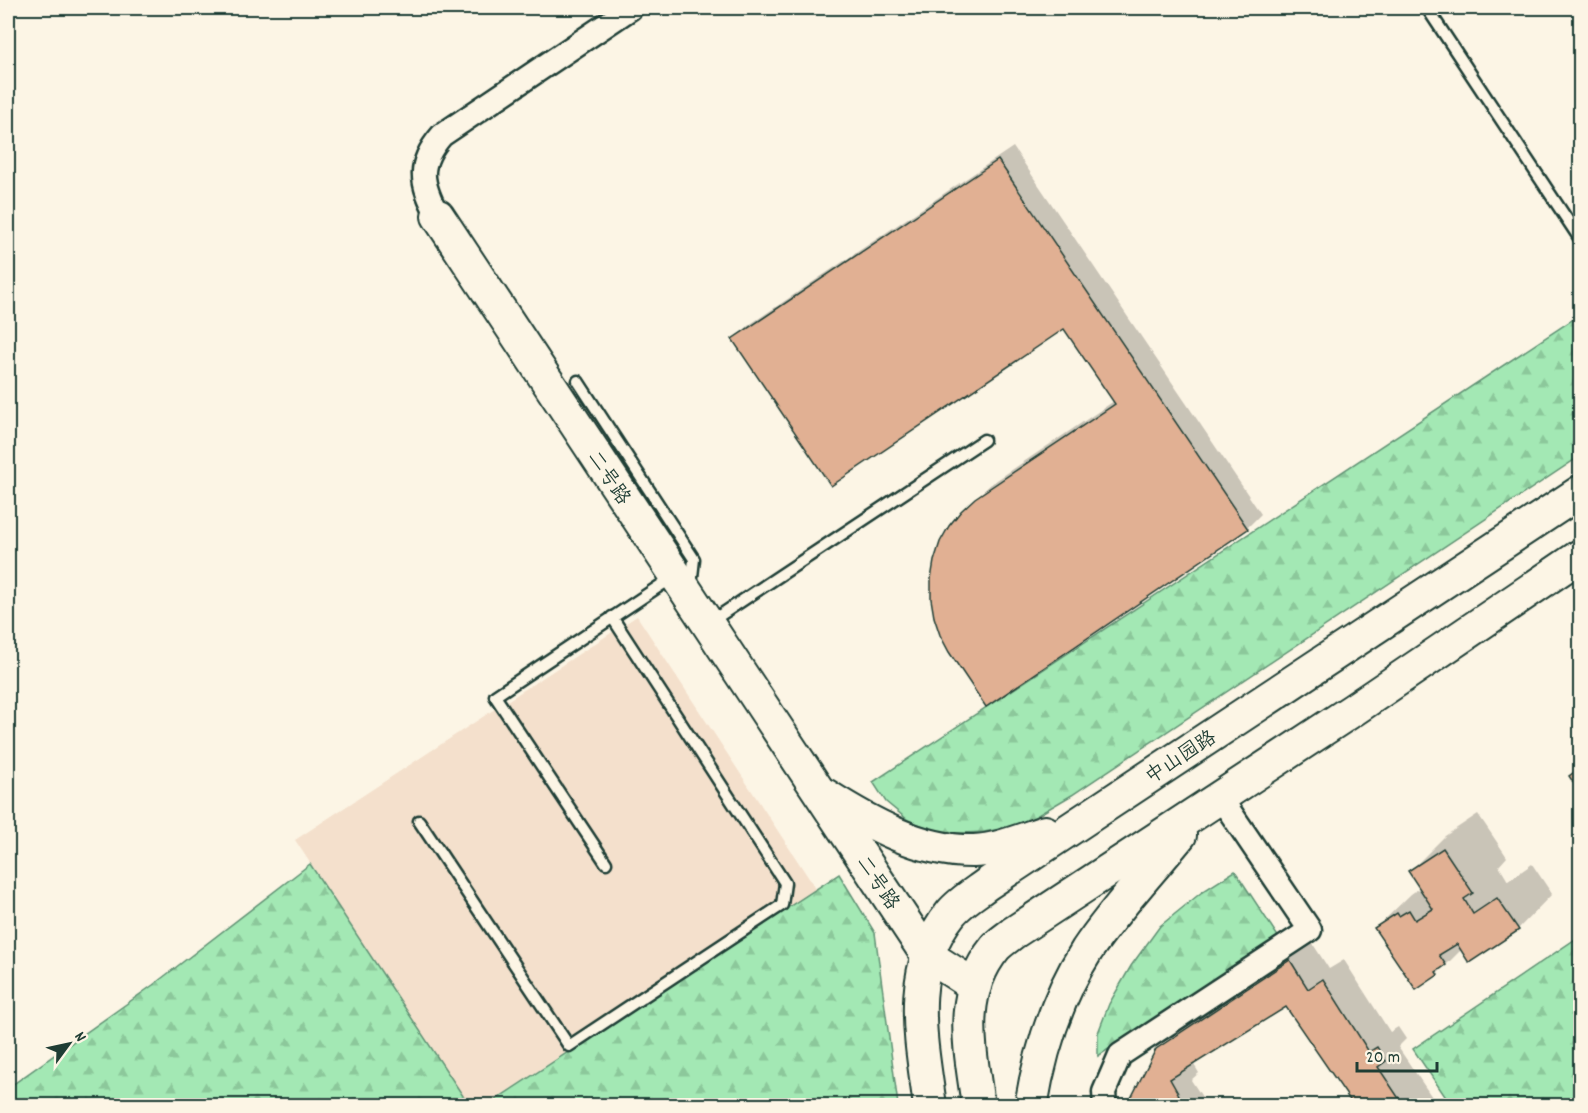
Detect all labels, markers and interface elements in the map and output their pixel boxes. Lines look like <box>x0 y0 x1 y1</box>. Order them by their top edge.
street label: 二号路 <box>579 446 636 512</box>
street label: 中山园路 <box>1140 724 1224 792</box>
street label: 二号路 <box>848 851 905 917</box>
north arrow <box>39 1014 99 1074</box>
text: N <box>68 1028 91 1047</box>
scale bar <box>1357 1035 1436 1073</box>
text: 20 m <box>1366 1046 1400 1071</box>

